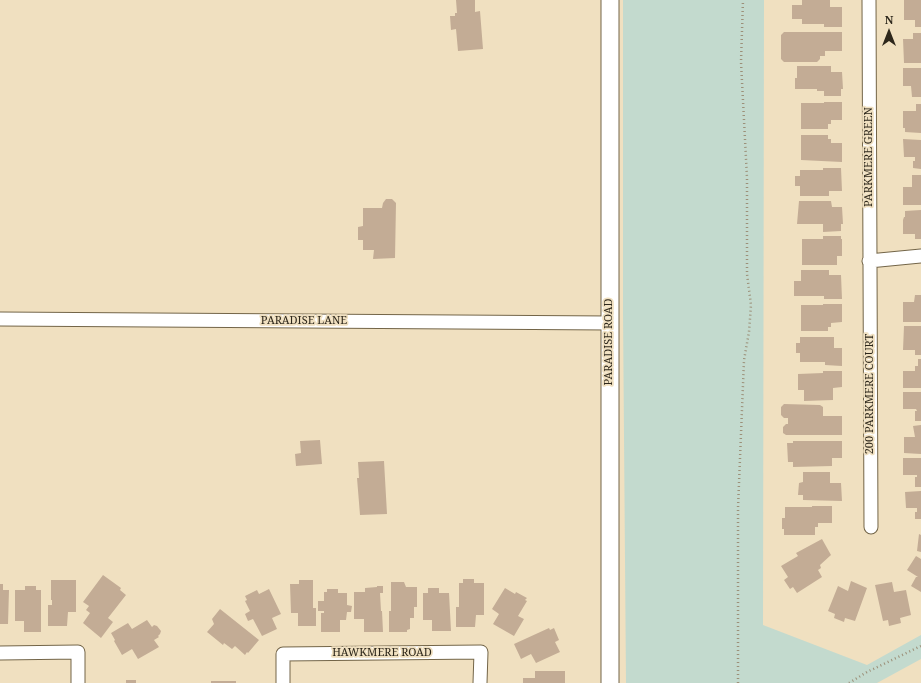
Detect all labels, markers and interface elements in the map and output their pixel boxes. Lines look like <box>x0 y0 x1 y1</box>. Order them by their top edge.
north arrow <box>869 12 909 52</box>
text: N <box>885 12 893 27</box>
street label: PARKMERE GREEN <box>862 107 876 207</box>
street label: PARADISE ROAD <box>602 298 616 386</box>
street label: PARADISE LANE <box>261 314 347 328</box>
street label: 200 PARKMERE COURT <box>863 334 877 454</box>
street label: HAWKMERE ROAD <box>332 646 432 660</box>

